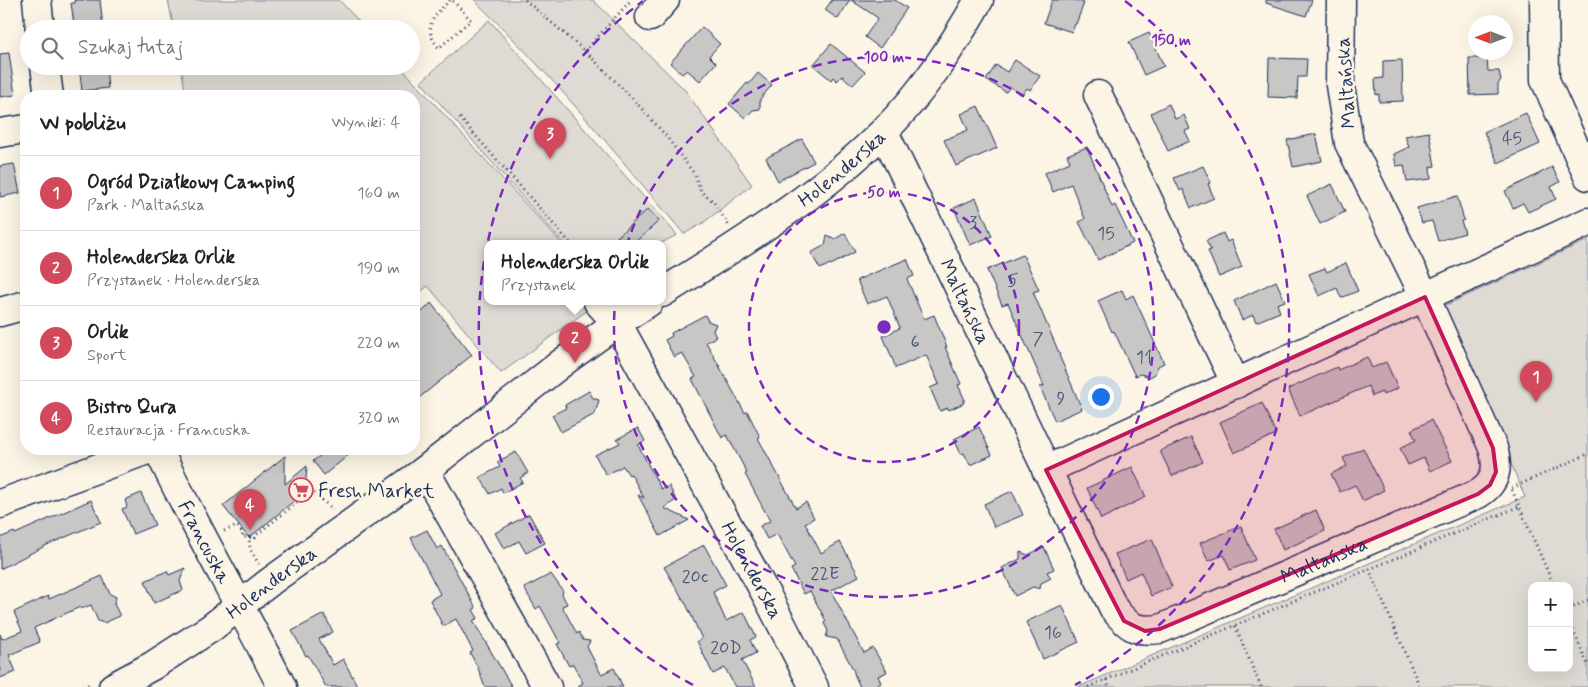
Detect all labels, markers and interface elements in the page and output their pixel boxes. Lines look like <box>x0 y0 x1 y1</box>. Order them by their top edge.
north arrow <box>1468 15 1513 60</box>
search box <box>20 20 420 75</box>
text: 150 m <box>1151 31 1191 51</box>
icon: search <box>38 34 66 62</box>
text: Szukaj tutaj <box>78 35 183 60</box>
street label: Maltańska <box>1330 36 1363 130</box>
text: 100 m <box>864 48 904 68</box>
text: W pobliżu <box>40 109 126 137</box>
text: Wyniki: 4 <box>331 112 400 133</box>
pin: 3 <box>534 118 566 159</box>
street label: Holenderska <box>793 124 892 214</box>
house number: 45 <box>1502 127 1522 151</box>
text: Ogród Działkowy Camping <box>87 170 295 195</box>
text: 1 <box>52 183 60 204</box>
text: 160 m <box>357 183 400 204</box>
text: 50 m <box>867 183 901 203</box>
text: Park · Maltańska <box>87 195 205 216</box>
house number: 3 <box>969 211 977 235</box>
house number: 15 <box>1097 222 1115 246</box>
popup <box>484 240 666 305</box>
text: Holenderska Orlik <box>87 245 235 270</box>
text: Holenderska Orlik <box>501 250 649 275</box>
street label: Maltańska <box>932 255 996 349</box>
text: 2 <box>52 258 60 279</box>
text: 190 m <box>357 258 400 279</box>
house number: 5 <box>1008 269 1019 293</box>
text: Przystanek · Holenderska <box>87 270 260 291</box>
text: Przystanek <box>501 275 576 296</box>
centre of rings <box>875 318 893 336</box>
text: Orlik <box>87 320 129 345</box>
pin: 2 <box>559 322 591 363</box>
house number: 7 <box>1033 327 1044 351</box>
house number: 6 <box>910 330 920 354</box>
text: 3 <box>52 333 60 354</box>
text: 220 m <box>357 333 400 354</box>
text: Sport <box>87 345 127 366</box>
house number: 11 <box>1136 346 1152 370</box>
pin: 1 <box>1520 361 1552 402</box>
your location <box>1088 384 1114 410</box>
house number: 9 <box>1057 387 1066 411</box>
text: Bistro Qura <box>87 395 177 420</box>
text: 4 <box>51 408 61 429</box>
text: 320 m <box>358 408 400 429</box>
text: Restauracja · Francuska <box>87 420 250 441</box>
supermarket icon: Fresh Market <box>288 477 314 503</box>
place label: Fresh Market <box>318 478 435 505</box>
pin: 4 <box>234 489 266 530</box>
street label: Francuska <box>171 496 237 590</box>
street label: Holenderska <box>714 517 789 624</box>
street label: Maltańska <box>1277 531 1372 591</box>
street label: Holenderska <box>221 540 323 626</box>
house number: 22E <box>811 562 839 586</box>
house number: 20c <box>682 565 708 589</box>
map controls <box>1528 582 1573 672</box>
button: + <box>1528 582 1573 627</box>
house number: 16 <box>1044 621 1062 645</box>
button: − <box>1528 627 1573 672</box>
house number: 20D <box>710 636 742 660</box>

